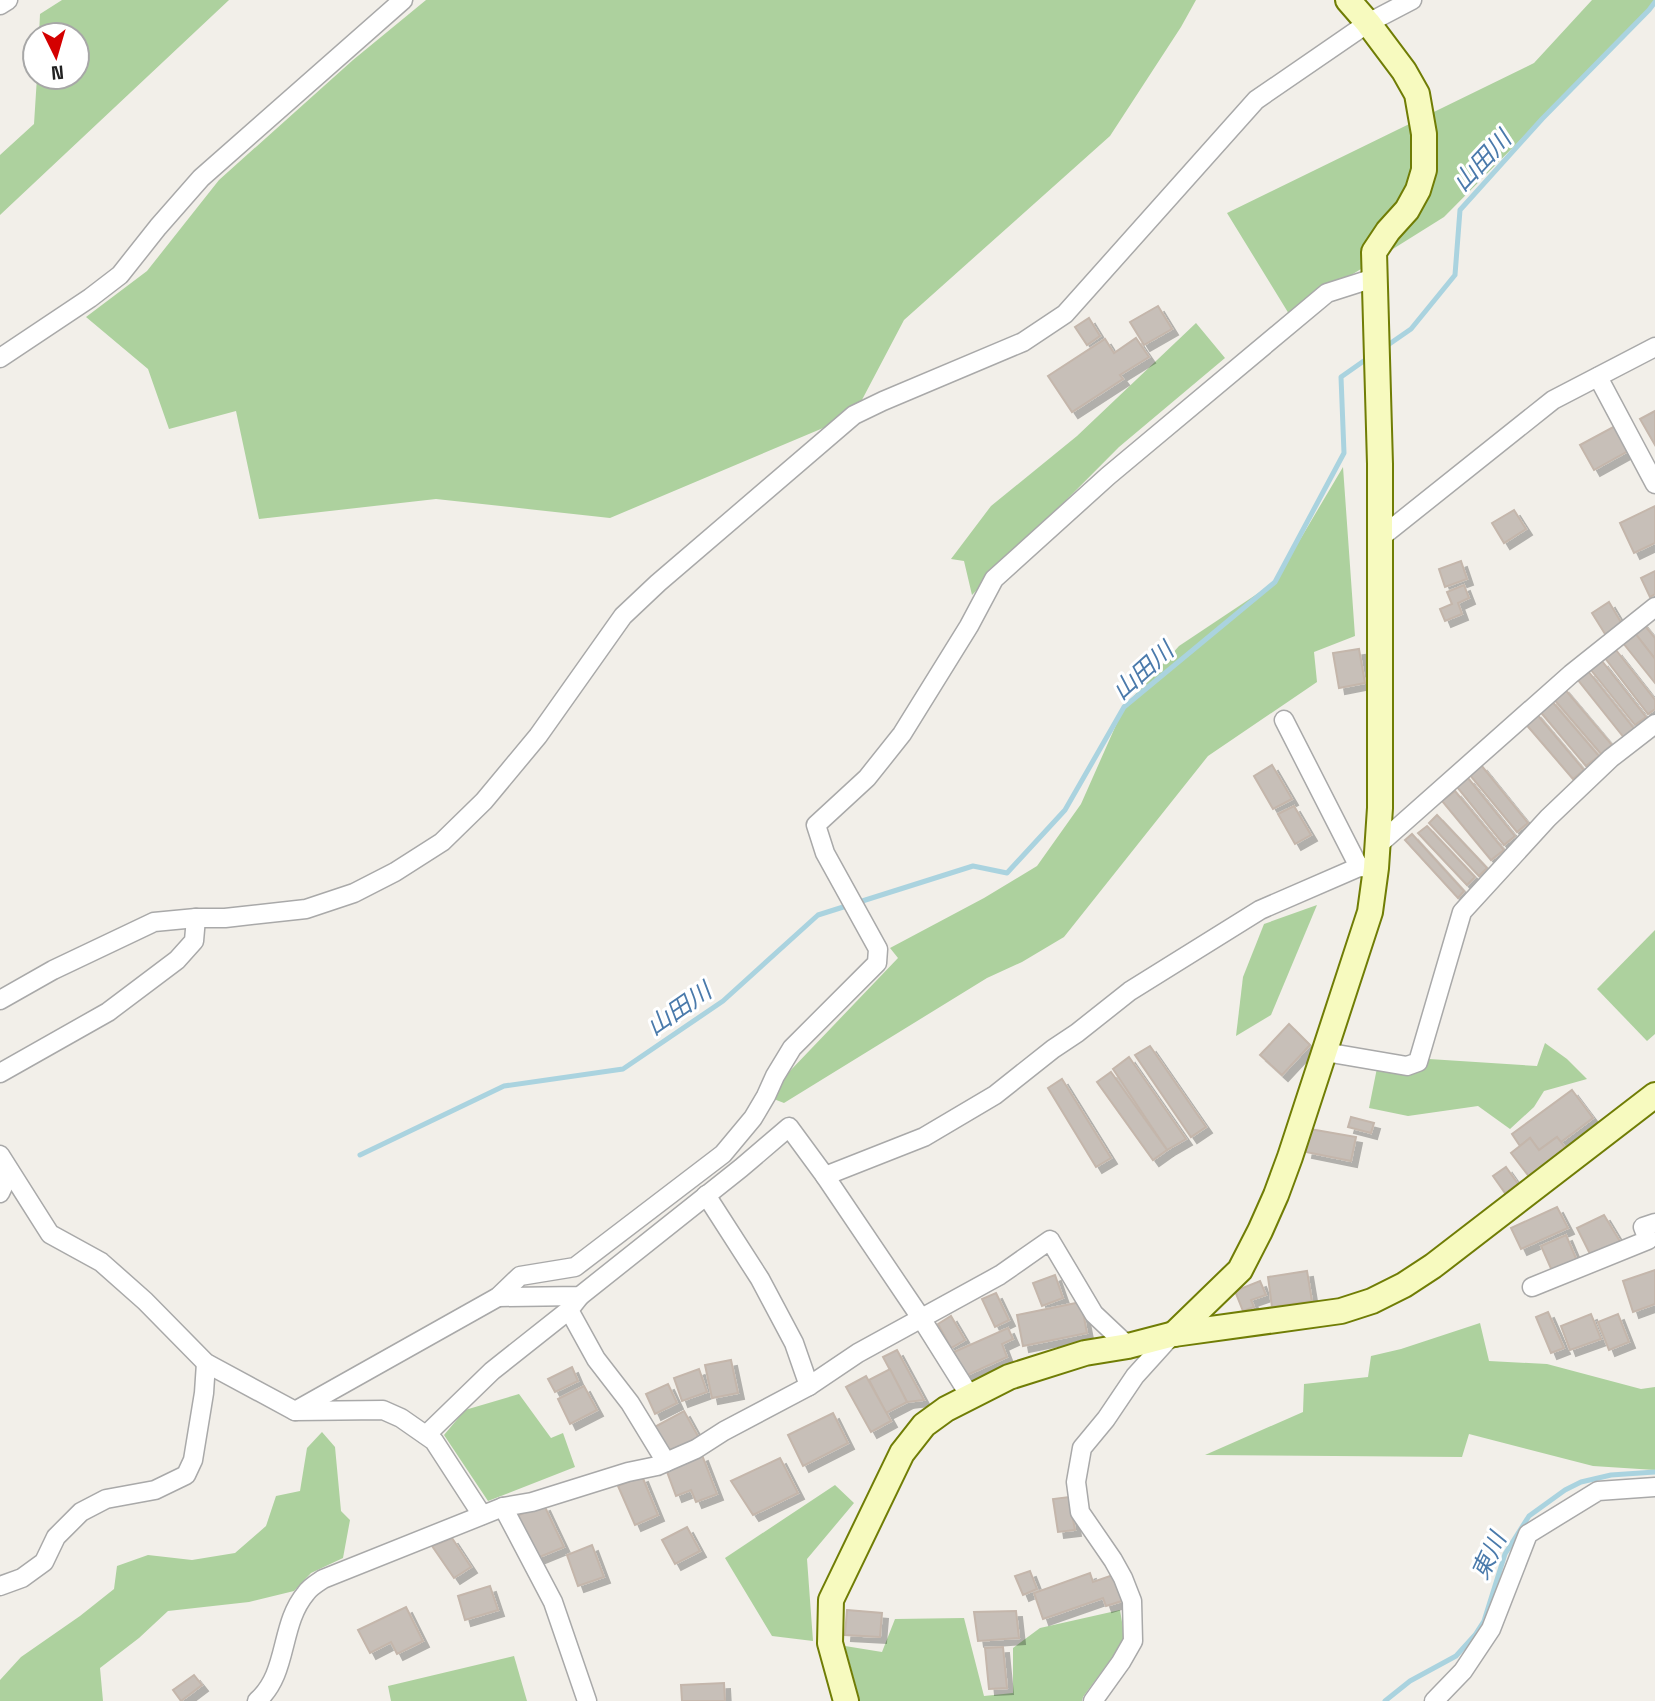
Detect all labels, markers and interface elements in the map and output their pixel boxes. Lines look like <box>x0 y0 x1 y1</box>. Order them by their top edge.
north arrow <box>21 21 91 91</box>
text: N <box>50 59 65 85</box>
water label: 山田川 <box>1446 122 1520 198</box>
water label: 山田川 <box>1106 633 1182 706</box>
water label: 山田川 <box>640 974 720 1042</box>
water label: 東川 <box>1464 1525 1514 1584</box>

